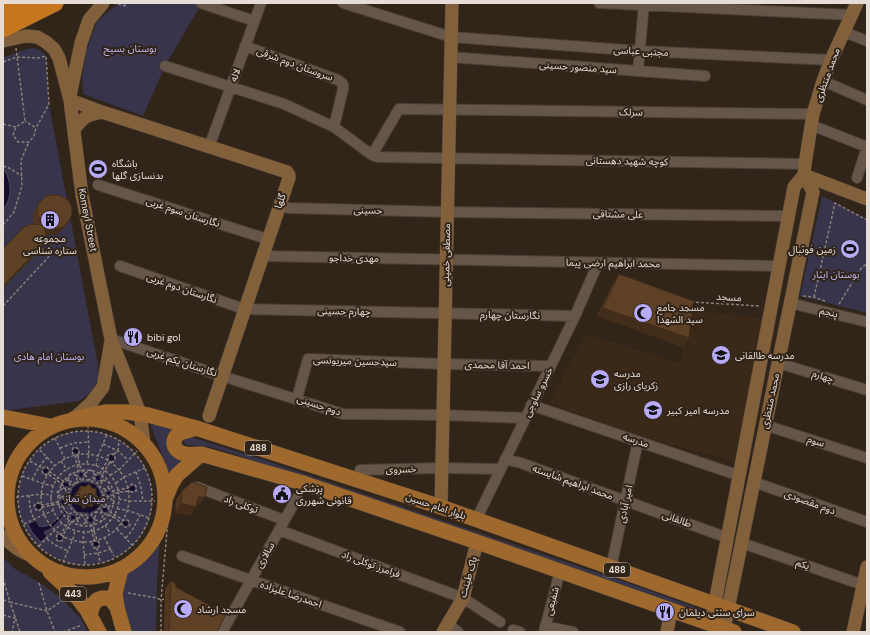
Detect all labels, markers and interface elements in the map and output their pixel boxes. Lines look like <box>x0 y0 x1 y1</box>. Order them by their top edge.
park label: بوستان بسیج <box>104 42 157 56</box>
street label: مجتبی عباسی <box>613 43 669 59</box>
street label: سروستان دوم شرقی <box>254 44 335 86</box>
street label: محمد منتظری <box>811 46 843 104</box>
street label: سید منصور حسینی <box>539 58 617 76</box>
street label: لاله <box>227 67 243 83</box>
street label: سرلک <box>619 105 643 119</box>
street label: کوچه شهید دهستانی <box>586 154 669 168</box>
place label: باشگاه بدنسازی گلها <box>112 157 163 182</box>
sports icon: باشگاه بدنسازی گلها <box>87 158 109 180</box>
street label: Komeyl Street <box>75 187 101 253</box>
street label: گلها <box>271 191 289 210</box>
street label: نگارستان سوم غربی <box>144 194 222 232</box>
street label: حسینی <box>353 203 383 217</box>
street label: علی مشتاقی <box>593 207 643 221</box>
building icon: مجموعه ستاره شناسی <box>39 209 61 231</box>
street label: مصطفی خمینی <box>439 223 453 287</box>
place label: مجموعه ستاره شناسی <box>23 232 77 257</box>
sports icon: زمین فوتبال <box>839 238 861 260</box>
place label: زمین فوتبال <box>788 243 836 256</box>
street label: مهدی خداجو <box>329 251 379 265</box>
street label: محمد ابراهیم ارضی پیما <box>566 256 660 271</box>
park label: بوستان ایثار <box>811 268 860 281</box>
street label: نگارستان دوم غربی <box>144 270 219 308</box>
street label: مسجد <box>716 290 742 304</box>
place label: مسجد جامع سید الشهدا <box>657 301 704 326</box>
mosque icon: مسجد جامع سید الشهدا <box>632 302 654 324</box>
street label: پنجم <box>818 303 840 322</box>
street label: چهارم حسینی <box>317 304 371 320</box>
street label: نگارستان چهارم <box>480 308 540 324</box>
restaurant icon: bibi gol <box>122 326 144 348</box>
place label: bibi gol <box>147 331 181 344</box>
school or university icon: مدرسه طالقانی <box>710 344 732 366</box>
street label: نگارستان یکم غربی <box>145 345 219 381</box>
place label: مدرسه طالقانی <box>735 349 795 362</box>
park label: بوستان امام هادی <box>14 350 85 365</box>
street label: سیدحسین میریونسی <box>313 353 397 369</box>
street label: احمد آقا محمدی <box>465 358 529 372</box>
street label: خسرو ساوجی <box>520 365 556 419</box>
place label: مدرسه زکریای رازی <box>614 367 659 392</box>
street label: چهارم <box>810 367 836 387</box>
school or university icon: مدرسه زکریای رازی <box>589 368 611 390</box>
street label: محمد منتظری <box>758 372 782 430</box>
street label: دوم حسینی <box>295 392 343 420</box>
school or university icon: مدرسه امیر کبیر <box>642 399 664 421</box>
place label: مدرسه امیر کبیر <box>666 404 730 417</box>
street label: مدرسه <box>621 430 651 450</box>
street label: سوم <box>805 432 826 452</box>
road number: 488 <box>245 441 271 455</box>
street label: محمد ابراهیم شایسته <box>530 461 615 504</box>
street label: خسروی <box>386 462 416 476</box>
place label: پزشکی قانونی شهرری <box>296 482 352 507</box>
public building icon: پزشکی قانونی شهرری <box>271 483 293 505</box>
street label: امیر آبادی <box>615 484 635 524</box>
street label: دوم مقصودی <box>782 487 838 519</box>
street label: بلوار امام حسین <box>404 490 468 524</box>
park label: میدان نماز <box>63 492 106 505</box>
street label: توکلی راد <box>222 492 260 516</box>
street label: طالقانی <box>661 508 694 530</box>
street label: سالاری <box>253 540 278 570</box>
street label: فرامرز توکلی راد <box>340 547 403 581</box>
street label: پاک طینت <box>456 555 480 599</box>
street label: یکم <box>794 556 812 573</box>
road number: 488 <box>604 563 630 577</box>
street label: احمدرضا علیزاده <box>259 577 323 611</box>
street label: شفیعی <box>542 585 562 617</box>
road number: 443 <box>60 587 86 601</box>
mosque icon: مسجد ارشاد <box>172 598 194 620</box>
restaurant icon: سرای سنتی دیلمان <box>654 601 676 623</box>
place label: مسجد ارشاد <box>197 603 246 616</box>
place label: سرای سنتی دیلمان <box>679 606 755 619</box>

